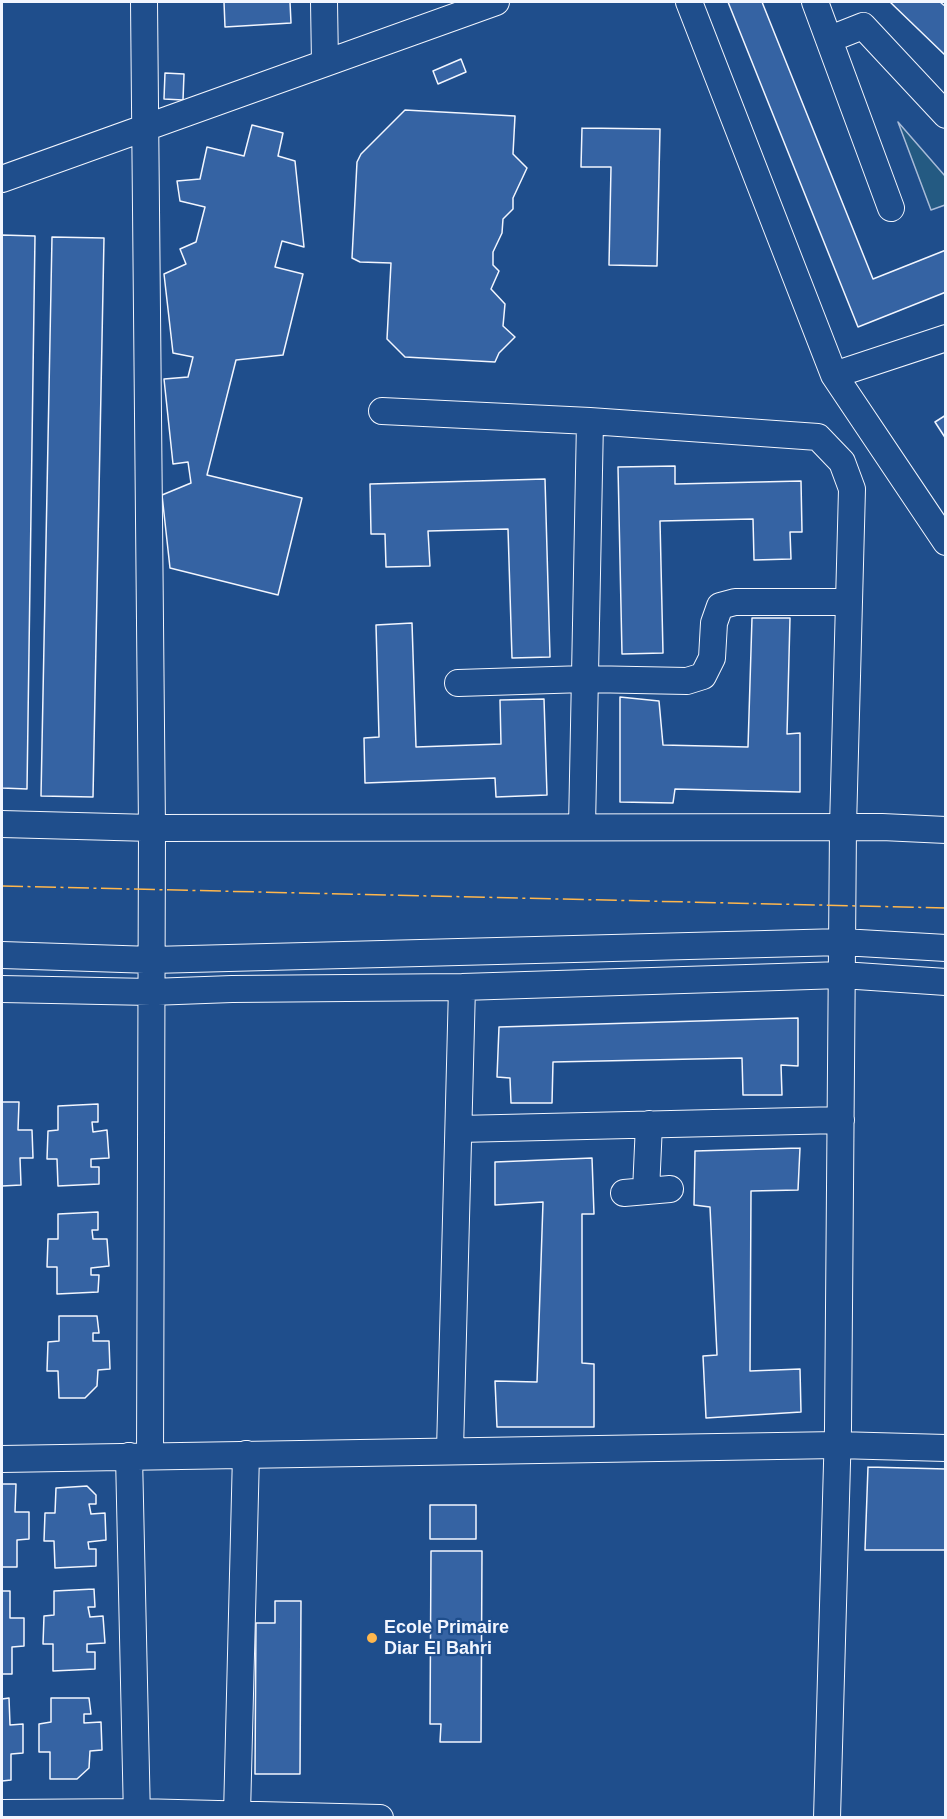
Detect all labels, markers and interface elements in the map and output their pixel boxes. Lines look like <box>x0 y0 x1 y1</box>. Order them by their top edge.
place label: Ecole Primaire Diar El Bahri <box>384 1617 509 1660</box>
marker: Ecole Primaire Diar El Bahri <box>365 1631 379 1645</box>

